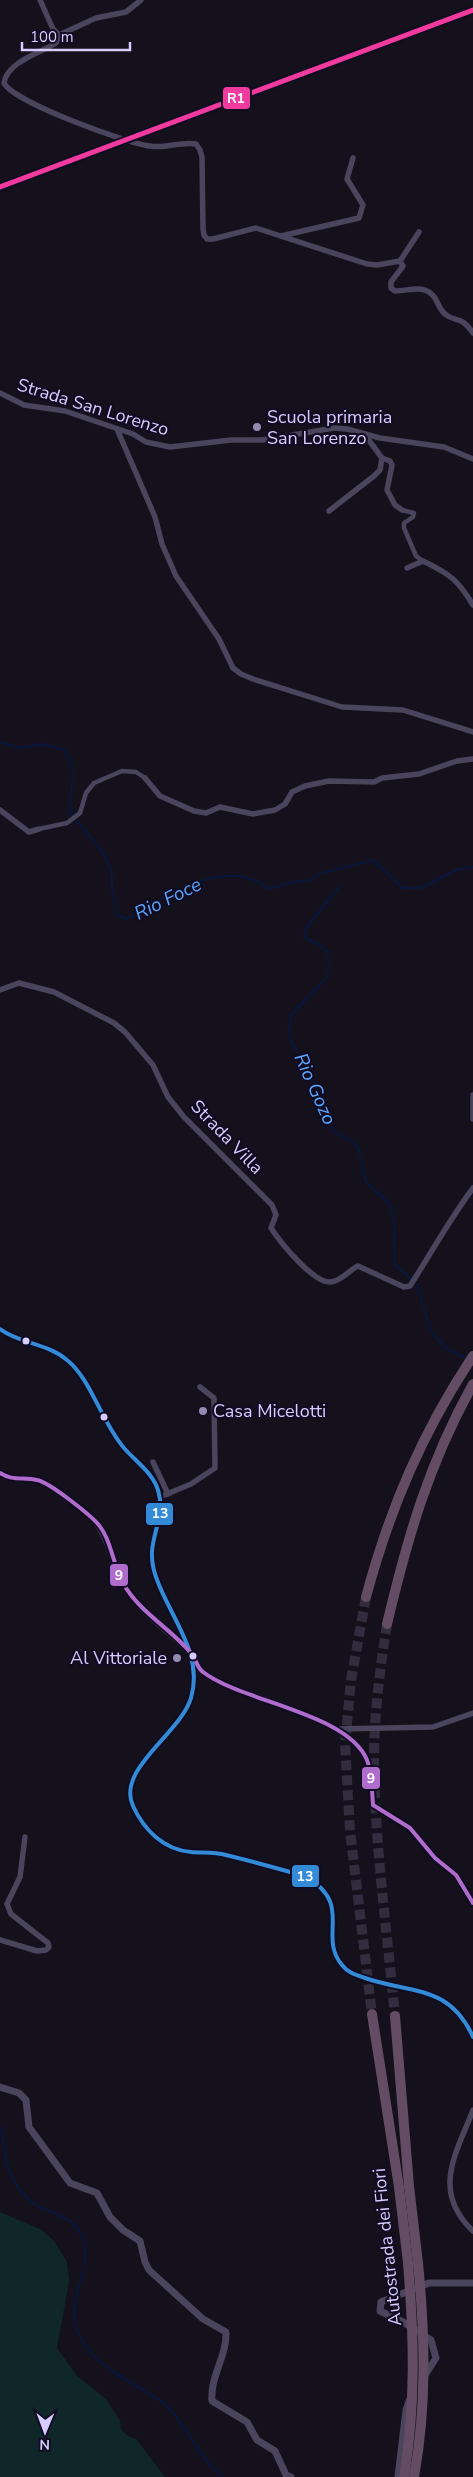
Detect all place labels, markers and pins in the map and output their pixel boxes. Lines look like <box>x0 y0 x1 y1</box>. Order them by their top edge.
place label: Scuola primaria San Lorenzo <box>267 405 392 450</box>
marker: Scuola primaria San Lorenzo <box>251 421 263 433</box>
unlabelled marker <box>21 1336 31 1346</box>
place label: Casa Micelotti <box>213 1399 326 1423</box>
marker: Casa Micelotti <box>197 1405 209 1417</box>
unlabelled marker <box>99 1412 109 1422</box>
place label: Al Vittoriale <box>70 1646 167 1670</box>
unlabelled marker <box>188 1651 198 1661</box>
marker: Al Vittoriale <box>171 1652 183 1664</box>

